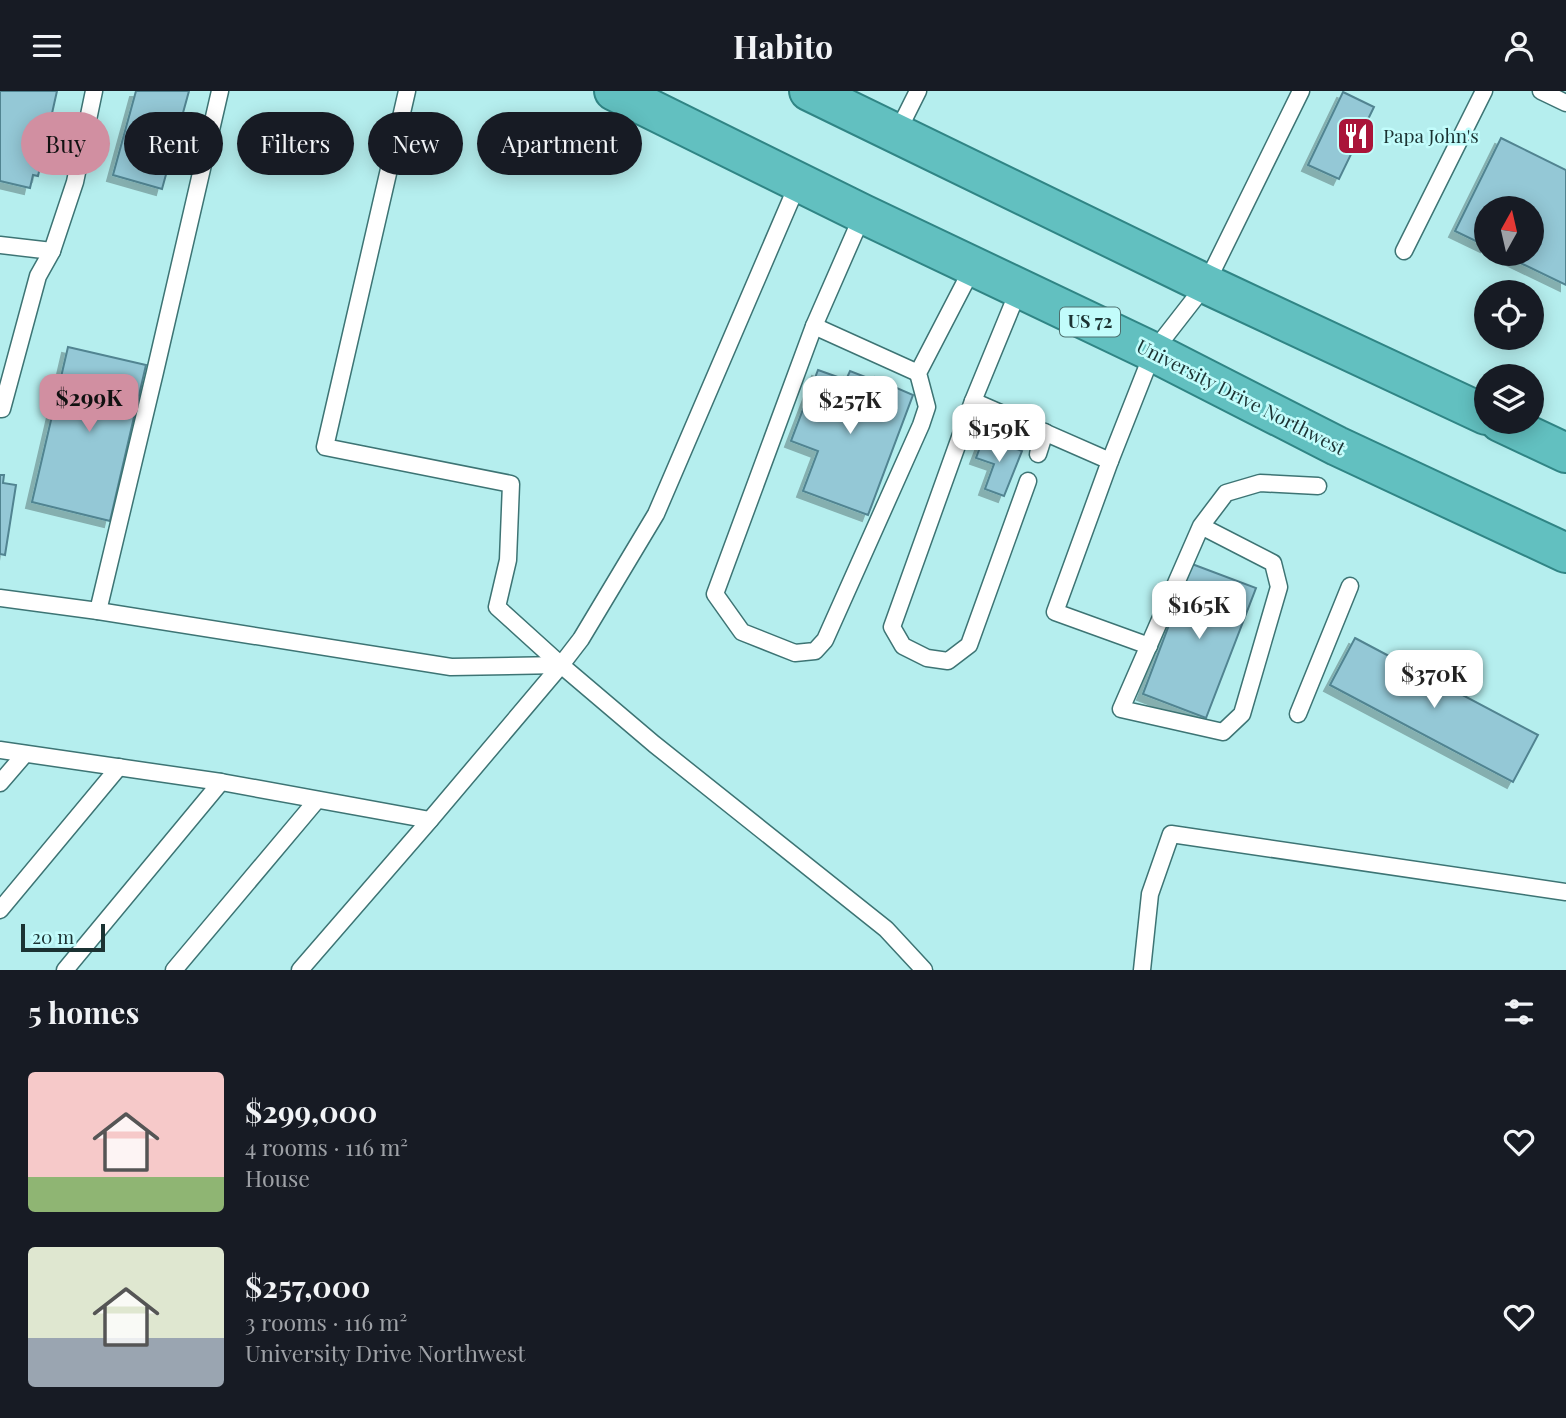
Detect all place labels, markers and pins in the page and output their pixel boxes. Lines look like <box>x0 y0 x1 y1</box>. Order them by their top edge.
restaurant icon: Papa John's <box>1335 115 1377 157</box>
place label: Papa John's <box>1383 122 1479 148</box>
pin: $299K <box>40 375 138 434</box>
pin: $257K <box>801 377 899 436</box>
pin: $159K <box>950 405 1048 464</box>
pin: $165K <box>1150 581 1248 641</box>
pin: $370K <box>1385 651 1483 710</box>

